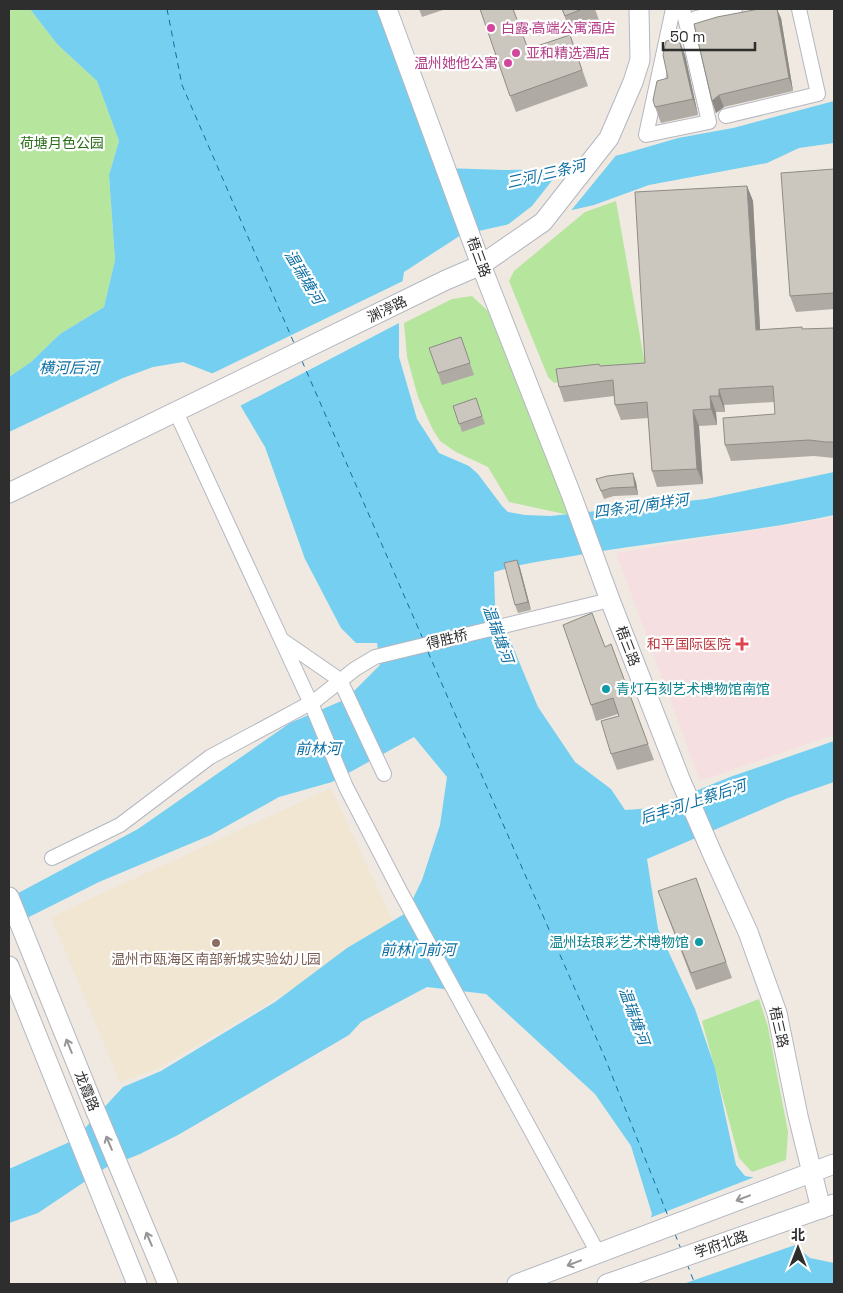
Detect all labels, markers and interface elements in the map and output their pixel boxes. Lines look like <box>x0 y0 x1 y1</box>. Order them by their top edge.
place label: 白露·高端公寓酒店 <box>501 19 616 37</box>
scale bar <box>663 20 756 52</box>
marker: 白露·高端公寓酒店 <box>485 22 497 34</box>
text: 50 m <box>670 27 705 46</box>
place label: 亚和精选酒店 <box>526 44 610 62</box>
marker: 亚和精选酒店 <box>510 47 522 59</box>
place label: 温州她他公寓 <box>414 54 498 72</box>
marker: 温州她他公寓 <box>502 57 514 69</box>
park label: 荷塘月色公园 <box>20 134 104 152</box>
water label: 三河/三条河 <box>505 155 590 192</box>
street label: 梧三路 <box>463 234 495 280</box>
water label: 温瑞塘河 <box>281 246 330 310</box>
street label: 渊渟路 <box>364 292 410 326</box>
water label: 横河后河 <box>39 358 102 377</box>
water label: 四条河/南垟河 <box>592 489 693 522</box>
water label: 温瑞塘河 <box>479 602 519 668</box>
street label: 梧三路 <box>612 623 644 669</box>
street label: 得胜桥 <box>424 625 470 653</box>
place label: 和平国际医院 <box>647 635 731 653</box>
marker: 和平国际医院 <box>735 637 749 651</box>
place label: 青灯石刻艺术博物馆南馆 <box>616 680 770 698</box>
marker: 青灯石刻艺术博物馆南馆 <box>600 683 612 695</box>
water label: 前林河 <box>295 739 343 758</box>
water label: 后丰河/上蔡后河 <box>637 774 751 828</box>
place label: 温州珐琅彩艺术博物馆 <box>549 933 689 951</box>
marker: 温州珐琅彩艺术博物馆 <box>693 936 705 948</box>
marker: 温州市瓯海区南部新城实验幼儿园 <box>210 937 222 949</box>
water label: 前林门前河 <box>380 940 458 959</box>
place label: 温州市瓯海区南部新城实验幼儿园 <box>111 950 321 968</box>
water label: 温瑞塘河 <box>615 984 655 1050</box>
street label: 梧三路 <box>766 1005 792 1049</box>
one-way arrow <box>64 1039 74 1054</box>
street label: 龙霞路 <box>71 1068 103 1114</box>
one-way arrow <box>103 1136 113 1151</box>
one-way arrow <box>736 1195 751 1204</box>
north arrow <box>773 1223 823 1273</box>
street label: 学府北路 <box>692 1226 750 1262</box>
text: 北 <box>791 1226 805 1244</box>
one-way arrow <box>144 1232 154 1247</box>
one-way arrow <box>567 1259 582 1268</box>

